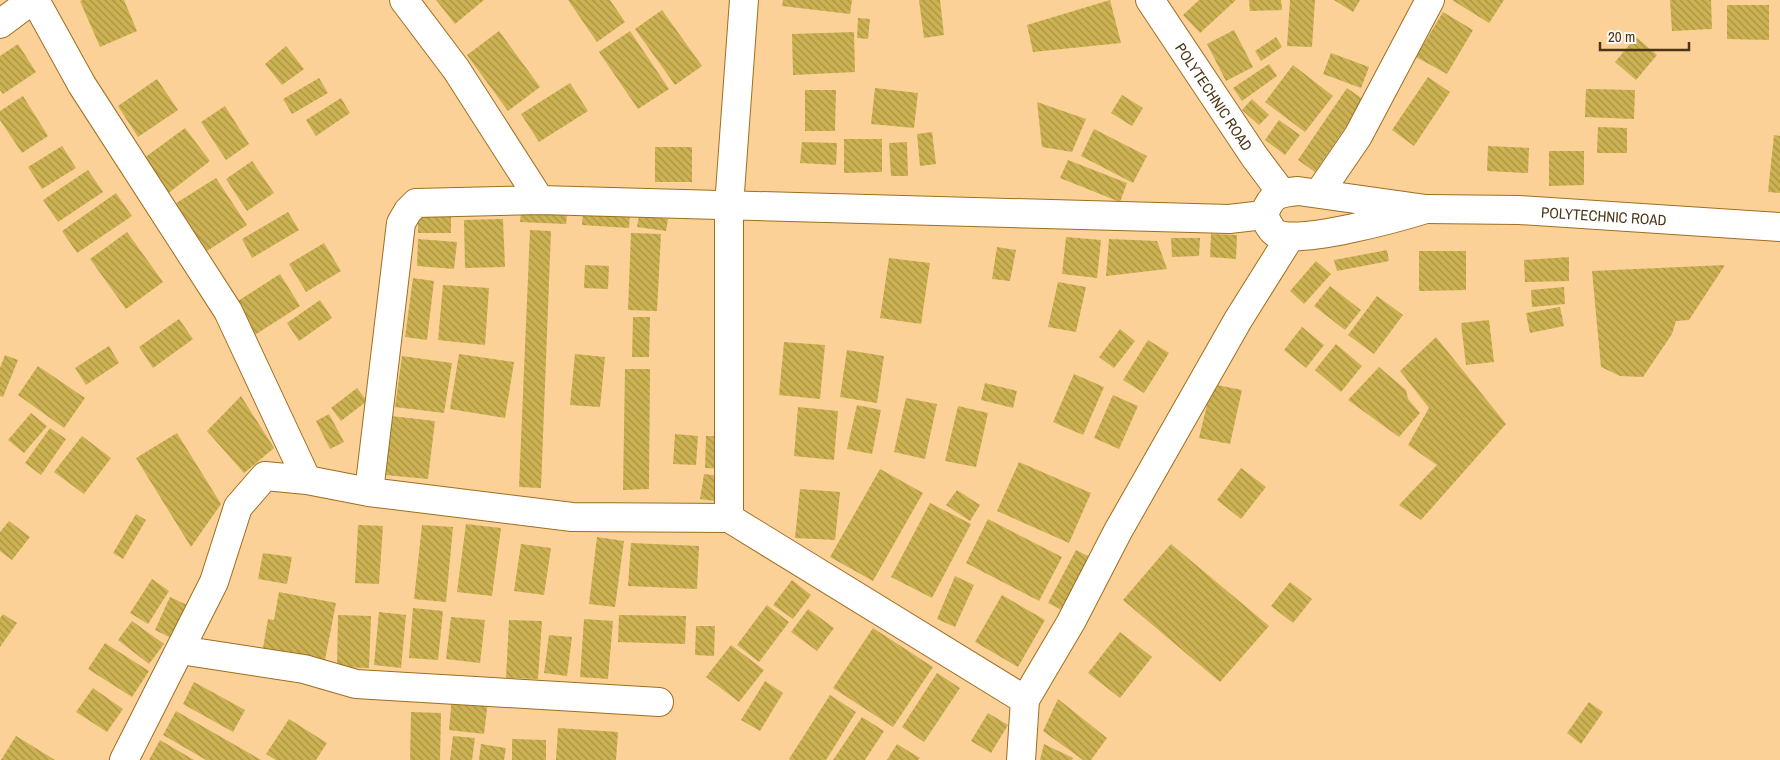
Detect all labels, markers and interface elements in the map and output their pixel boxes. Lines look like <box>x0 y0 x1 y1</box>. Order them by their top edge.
scale bar <box>1600 20 1689 52</box>
text: 20 m <box>1608 26 1635 47</box>
street label: POLYTECHNIC ROAD <box>1171 38 1258 155</box>
street label: POLYTECHNIC ROAD <box>1540 201 1667 230</box>

